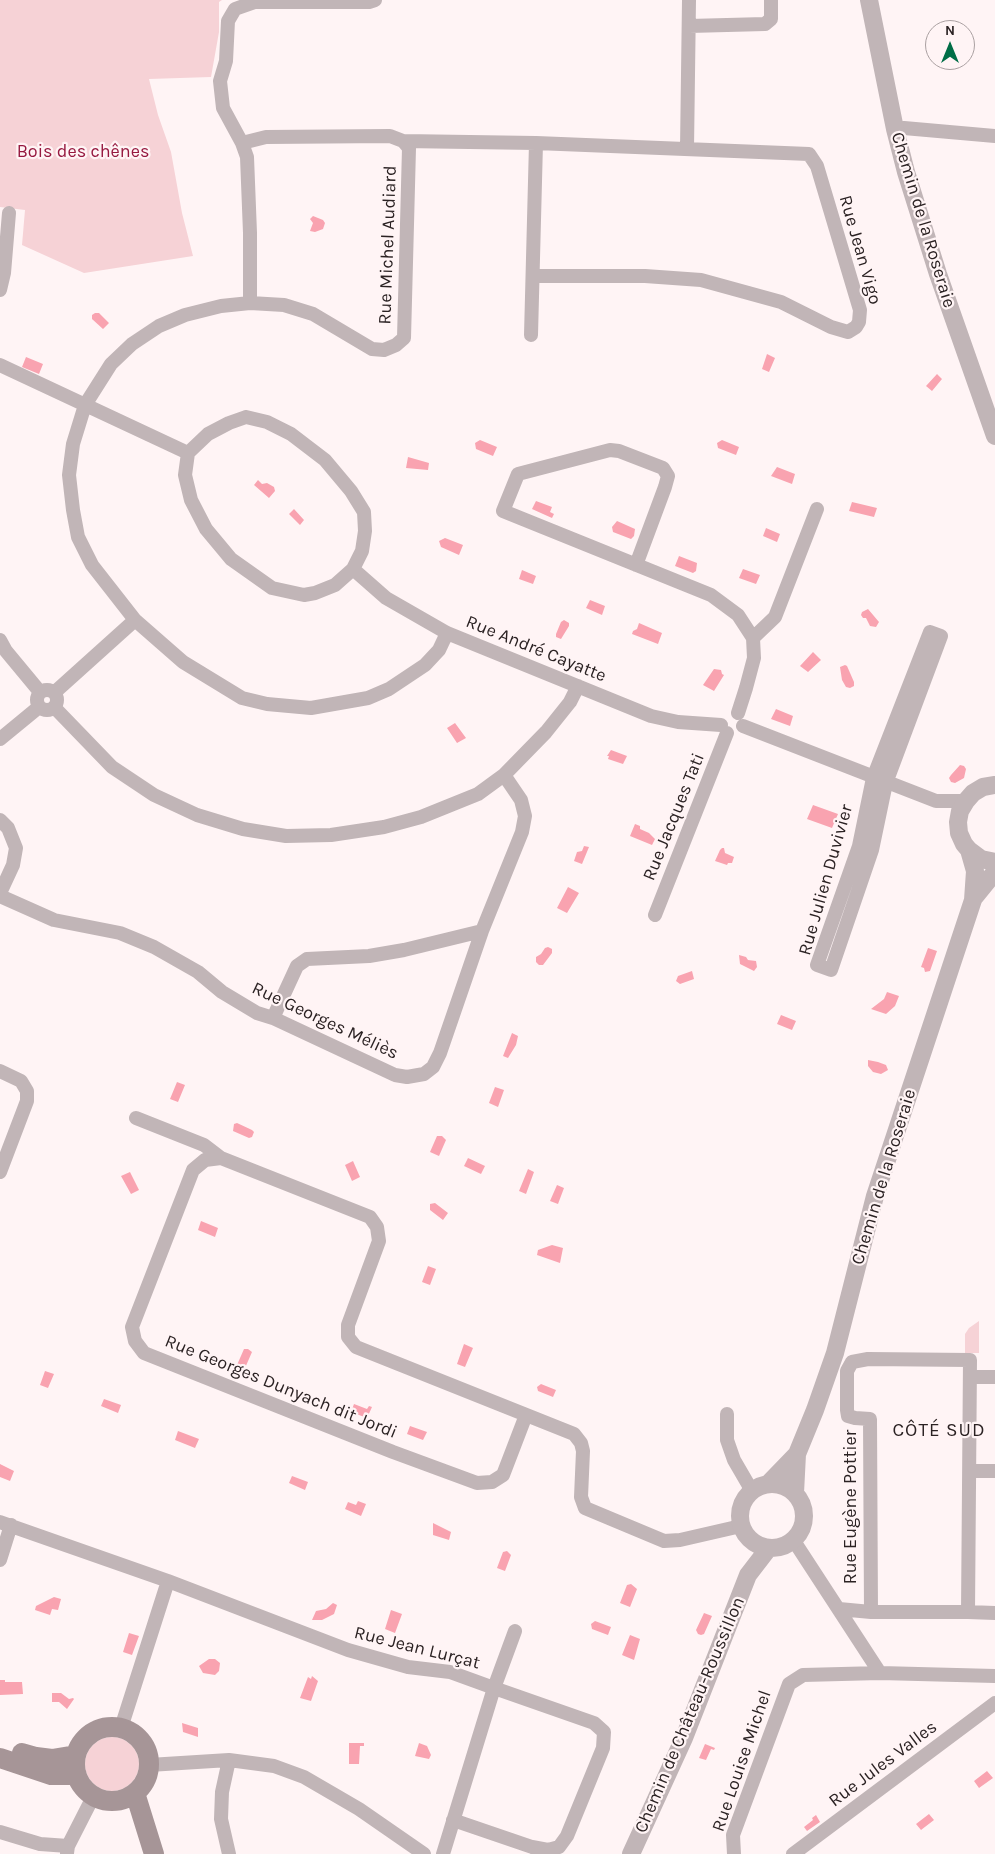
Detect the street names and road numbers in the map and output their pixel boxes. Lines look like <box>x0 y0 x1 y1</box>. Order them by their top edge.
street label: Chemin de la Roseraie <box>886 130 960 310</box>
street label: Rue Michel Audiard <box>374 165 402 325</box>
street label: Rue Jean Vigo <box>834 193 886 307</box>
street label: Rue André Cayatte <box>463 611 609 687</box>
street label: Rue Jacques Tati <box>639 750 709 884</box>
street label: Rue Julien Duvivier <box>794 802 858 958</box>
street label: Rue Georges Méliès <box>248 978 402 1064</box>
street label: Chemin de la Roseraie <box>847 1087 921 1267</box>
street label: Rue Georges Dunyach dit Jordi <box>162 1330 400 1444</box>
street label: Rue Eugène Pottier <box>840 1430 862 1584</box>
street label: Chemin de Château-Roussillon <box>630 1594 750 1836</box>
street label: Rue Jean Lurçat <box>352 1622 482 1674</box>
street label: Rue Louise Michel <box>708 1688 776 1834</box>
street label: Rue Jules Valles <box>825 1716 941 1812</box>

